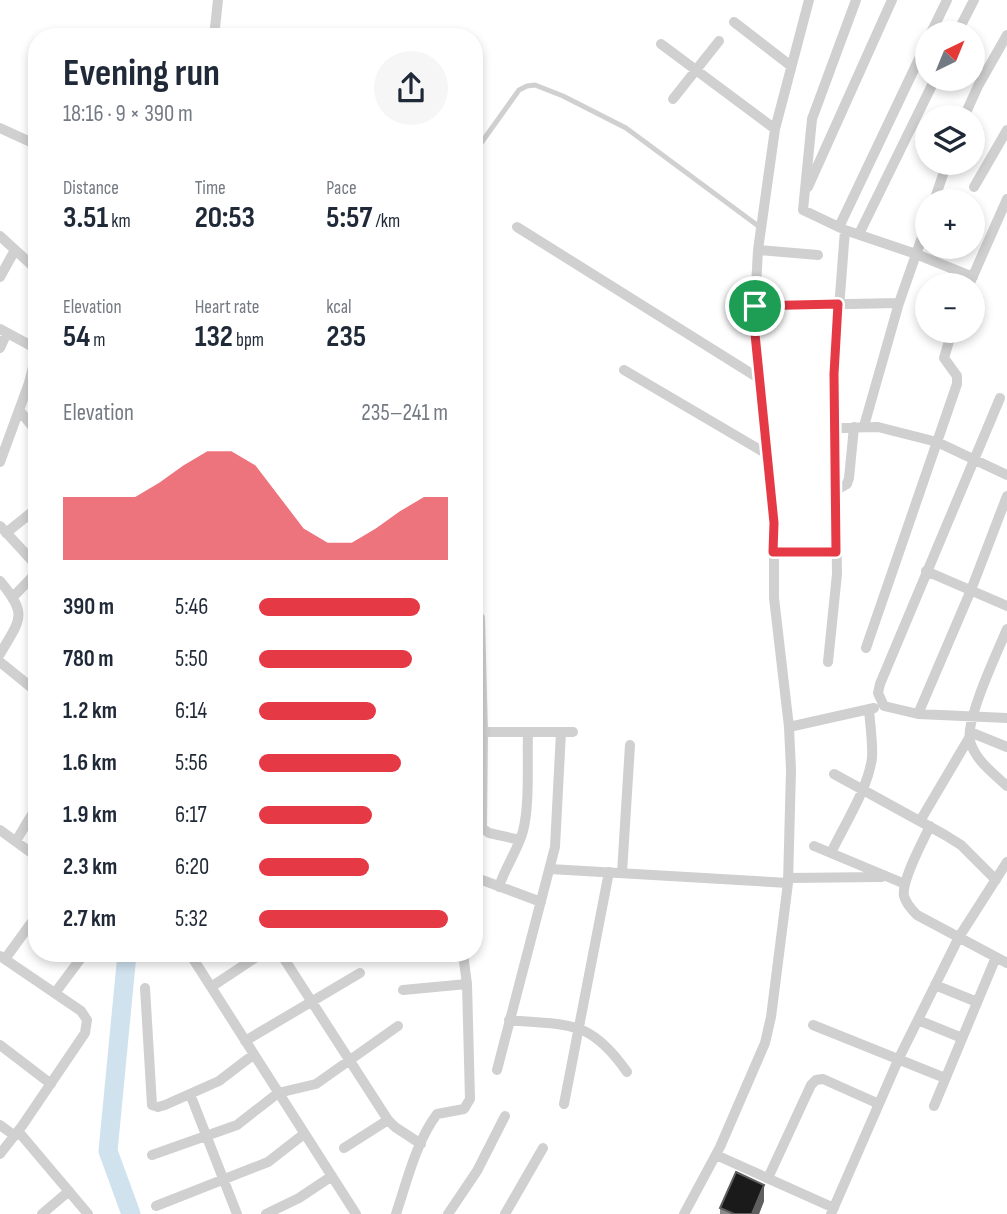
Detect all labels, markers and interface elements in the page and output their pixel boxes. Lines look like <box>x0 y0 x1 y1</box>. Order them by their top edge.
north arrow <box>915 21 985 91</box>
map controls <box>915 21 985 343</box>
text: Evening run <box>63 51 220 96</box>
button: share <box>374 51 448 125</box>
text: 18:16 · 9 × 390 m <box>63 100 193 128</box>
button: layers <box>915 105 985 175</box>
text: Distance <box>63 177 119 200</box>
text: Time <box>195 177 226 200</box>
text: Pace <box>326 177 357 200</box>
button: + <box>915 189 985 259</box>
text: 3.51 <box>63 200 108 236</box>
text: 20:53 <box>195 200 255 236</box>
text: 5:57 <box>326 200 372 236</box>
text: km <box>108 210 131 233</box>
text: /km <box>372 210 400 233</box>
button: − <box>915 273 985 343</box>
pin <box>725 276 785 336</box>
icon: arrive <box>736 287 774 325</box>
text: Elevation <box>63 296 122 319</box>
text: Heart rate <box>195 296 260 319</box>
text: kcal <box>326 296 351 319</box>
text: 54 <box>63 319 90 355</box>
text: 132 <box>195 319 233 355</box>
text: 235 <box>326 319 366 355</box>
text: m <box>90 329 105 352</box>
text: bpm <box>233 329 264 352</box>
text: Elevation <box>63 399 134 427</box>
text: 235–241 m <box>361 399 448 427</box>
text: 390 m <box>63 593 114 621</box>
text: 5:46 <box>175 593 208 621</box>
text: 780 m <box>63 645 114 673</box>
text: 5:50 <box>175 645 208 673</box>
text: 1.2 km <box>63 697 117 725</box>
text: 6:14 <box>175 697 207 725</box>
text: 1.6 km <box>63 749 117 777</box>
text: 5:56 <box>175 749 208 777</box>
text: 1.9 km <box>63 801 117 829</box>
text: 6:17 <box>175 801 207 829</box>
text: 2.3 km <box>63 853 117 881</box>
text: 6:20 <box>175 853 209 881</box>
text: 2.7 km <box>63 905 116 933</box>
text: 5:32 <box>175 905 208 933</box>

